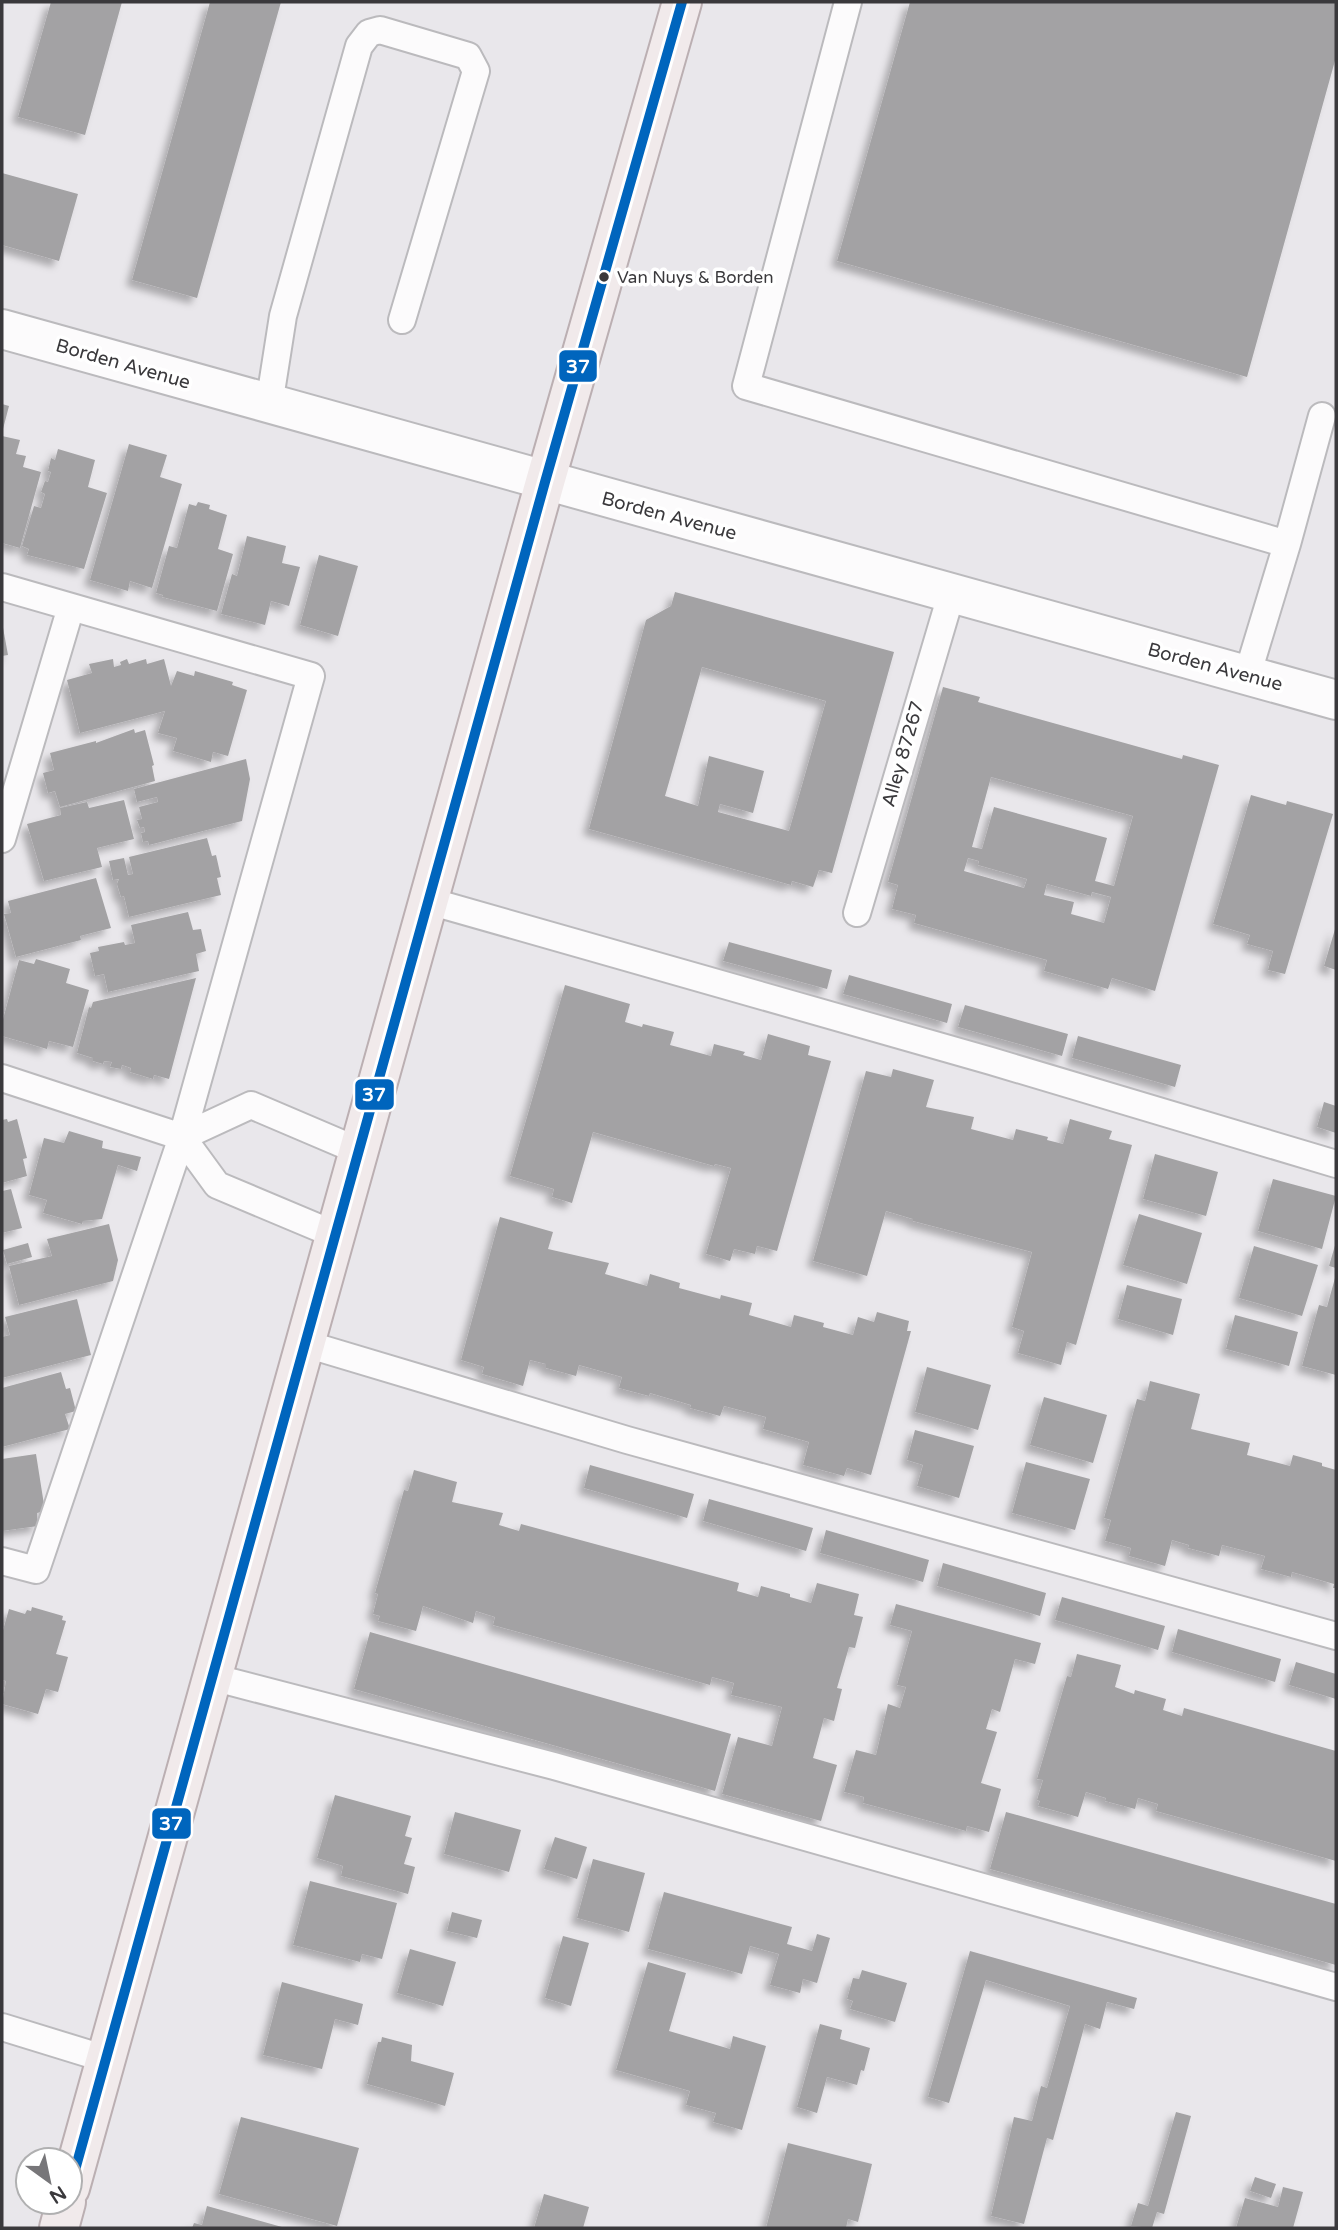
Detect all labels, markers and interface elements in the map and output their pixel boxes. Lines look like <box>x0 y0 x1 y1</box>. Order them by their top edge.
place label: Van Nuys & Borden <box>617 267 774 288</box>
marker: Van Nuys & Borden <box>597 270 611 284</box>
street label: Borden Avenue <box>53 334 193 394</box>
line badge: 37 <box>558 349 598 383</box>
text: 37 <box>566 356 590 378</box>
street label: Borden Avenue <box>599 487 739 545</box>
street label: Borden Avenue <box>1145 638 1285 696</box>
street label: Alley 87267 <box>877 699 929 809</box>
line badge: 37 <box>354 1078 395 1111</box>
text: 37 <box>362 1084 386 1106</box>
line badge: 37 <box>151 1807 192 1840</box>
text: 37 <box>159 1813 183 1835</box>
north arrow <box>14 2146 84 2216</box>
text: N <box>45 2181 70 2208</box>

